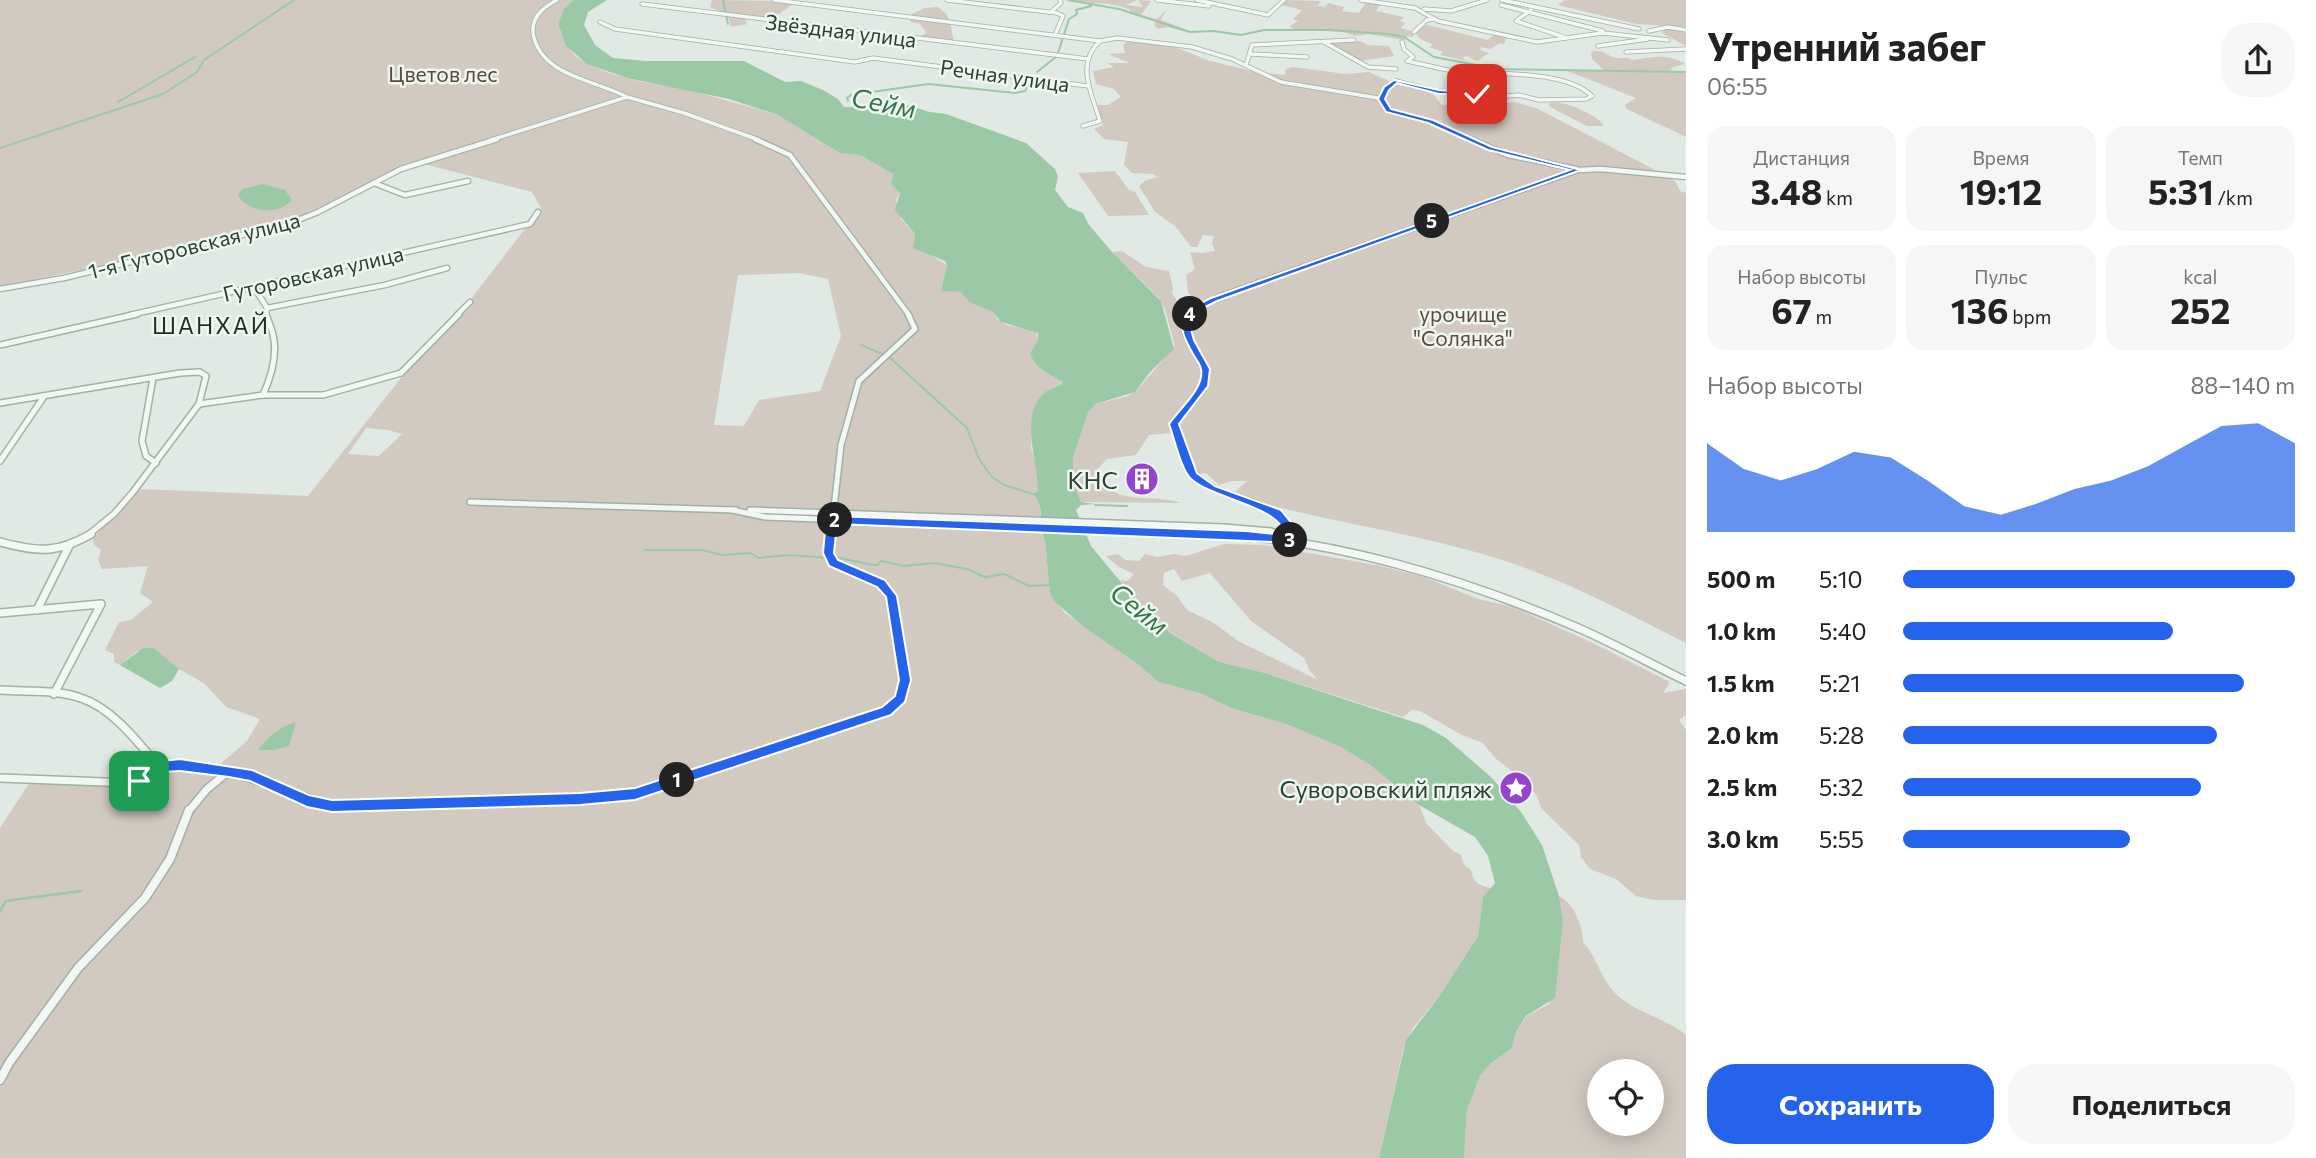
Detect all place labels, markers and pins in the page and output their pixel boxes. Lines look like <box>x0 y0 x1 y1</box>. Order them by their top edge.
pin <box>1447 64 1507 124</box>
pin: 5 <box>1414 204 1450 238</box>
pin: 4 <box>1172 296 1208 332</box>
building icon: КНС <box>1123 460 1161 498</box>
place label: КНС <box>1067 465 1118 494</box>
pin: 2 <box>818 503 852 538</box>
pin: 3 <box>1272 522 1308 558</box>
pin <box>109 751 169 811</box>
pin: 1 <box>660 762 694 798</box>
place icon: Суворовский пляж <box>1497 769 1535 807</box>
place label: Суворовский пляж <box>1279 774 1492 803</box>

